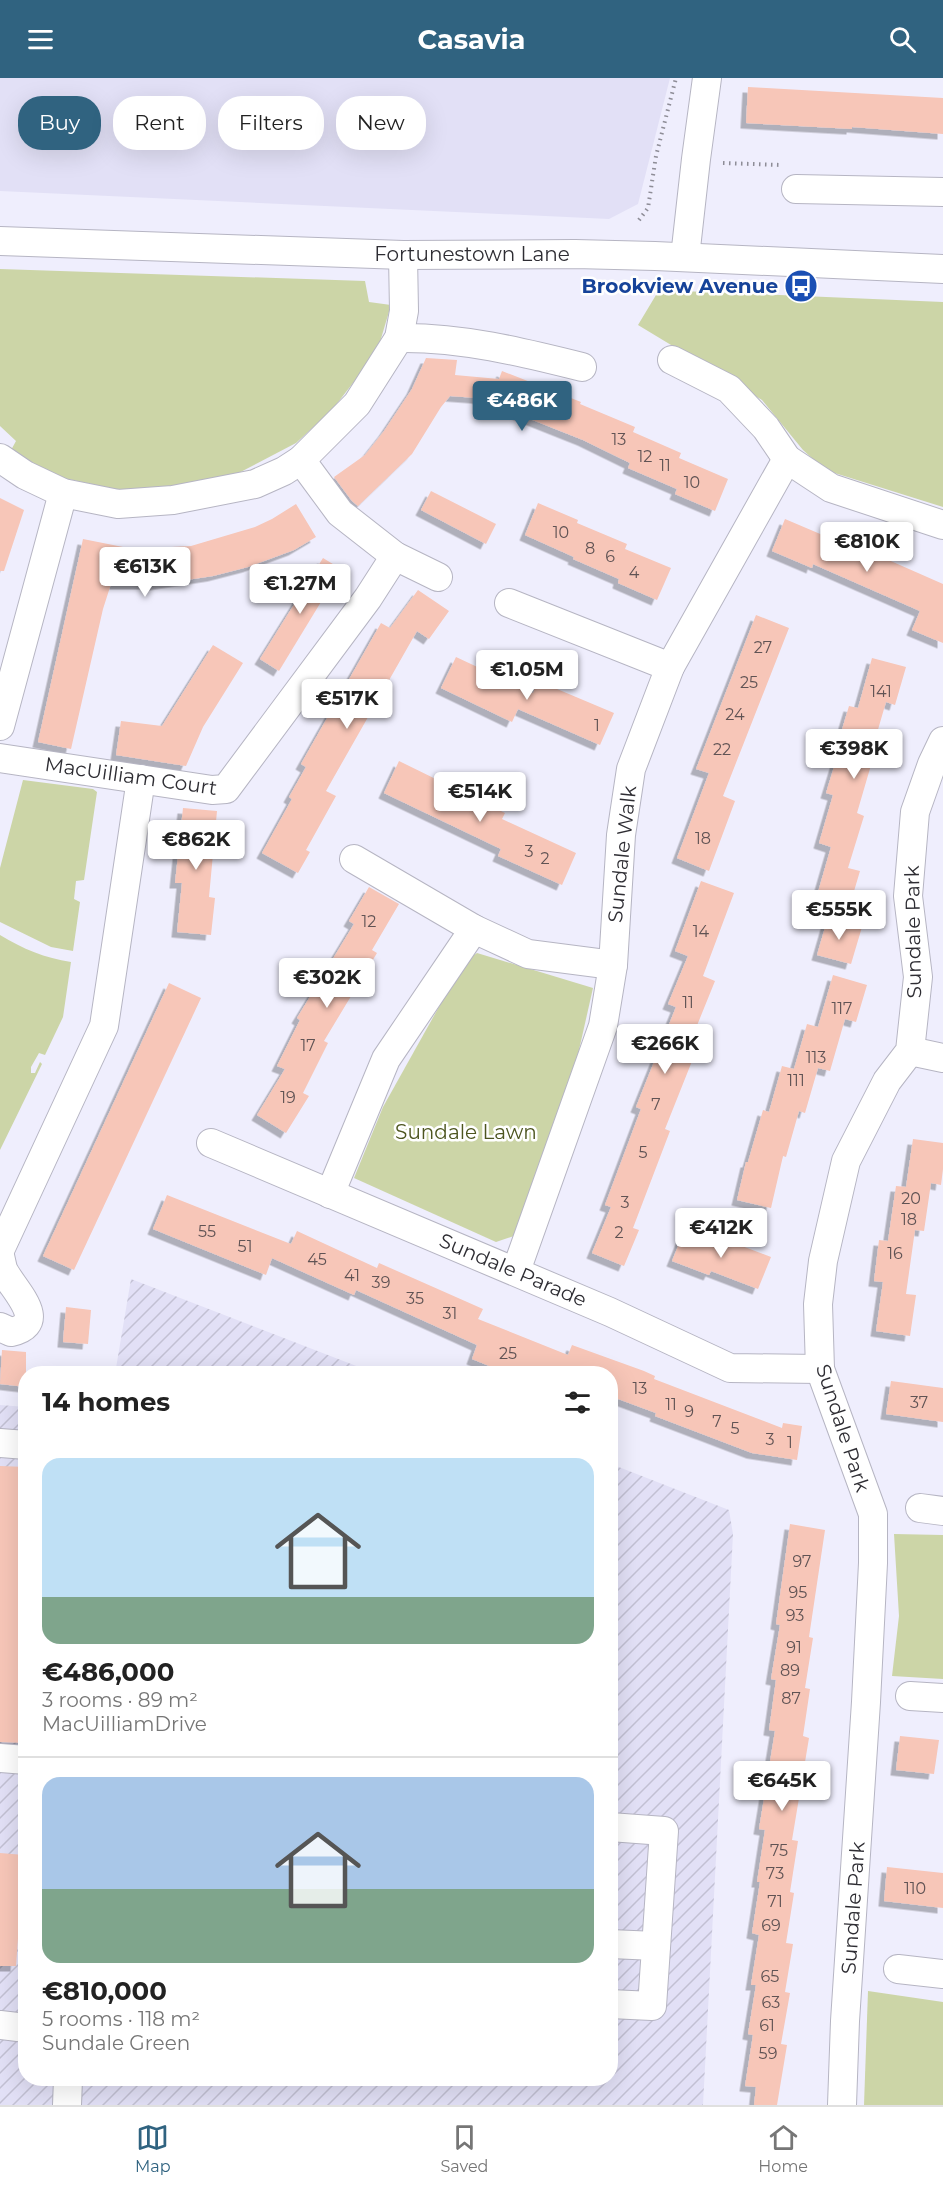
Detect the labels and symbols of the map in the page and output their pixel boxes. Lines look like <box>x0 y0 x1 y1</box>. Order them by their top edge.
street label: Fortunestown Lane <box>374 242 570 266</box>
bus stop icon: Brookview Avenue <box>783 268 819 304</box>
place label: Brookview Avenue <box>582 274 778 298</box>
pin: €486K <box>480 381 564 432</box>
house number: 13 <box>612 430 626 449</box>
house number: 12 <box>638 447 652 466</box>
house number: 11 <box>659 456 671 475</box>
house number: 10 <box>684 473 700 492</box>
pin: €810K <box>825 522 909 573</box>
house number: 10 <box>553 523 569 542</box>
house number: 8 <box>585 539 595 558</box>
pin: €613K <box>103 547 187 598</box>
house number: 6 <box>605 547 615 566</box>
house number: 4 <box>629 563 640 582</box>
pin: €1.27M <box>251 564 349 615</box>
house number: 27 <box>754 638 772 657</box>
pin: €1.05M <box>478 650 576 701</box>
house number: 25 <box>740 673 758 692</box>
pin: €517K <box>305 679 389 730</box>
house number: 141 <box>870 682 892 701</box>
house number: 24 <box>725 705 745 724</box>
house number: 1 <box>594 716 600 735</box>
pin: €398K <box>812 729 896 780</box>
house number: 22 <box>713 740 731 759</box>
street label: MacUilliam Court <box>43 752 219 800</box>
pin: €514K <box>438 772 522 823</box>
street label: Sundale Walk <box>603 784 641 924</box>
pin: €862K <box>154 820 238 871</box>
house number: 18 <box>695 829 711 848</box>
house number: 3 <box>524 842 534 861</box>
house number: 2 <box>540 849 550 868</box>
street label: Sundale Park <box>900 865 926 999</box>
pin: €555K <box>797 890 881 941</box>
house number: 12 <box>362 912 376 931</box>
house number: 14 <box>693 922 710 941</box>
pin: €302K <box>285 958 369 1009</box>
house number: 11 <box>682 993 694 1012</box>
house number: 117 <box>832 999 852 1018</box>
pin: €266K <box>623 1024 707 1075</box>
house number: 17 <box>300 1036 316 1055</box>
house number: 113 <box>806 1048 826 1067</box>
house number: 111 <box>787 1071 805 1090</box>
house number: 19 <box>280 1088 296 1107</box>
house number: 7 <box>651 1095 661 1114</box>
park label: Sundale Lawn <box>395 1120 537 1144</box>
house number: 5 <box>638 1143 648 1162</box>
house number: 20 <box>901 1189 921 1208</box>
house number: 3 <box>620 1193 630 1212</box>
pin: €412K <box>679 1208 763 1259</box>
house number: 18 <box>901 1210 917 1229</box>
house number: 55 <box>198 1222 216 1241</box>
house number: 2 <box>614 1223 624 1242</box>
street label: Sundale Parade <box>436 1228 590 1312</box>
house number: 51 <box>238 1237 252 1256</box>
house number: 16 <box>887 1244 903 1263</box>
house number: 45 <box>307 1250 327 1269</box>
house number: 41 <box>344 1266 360 1285</box>
house number: 39 <box>372 1273 390 1292</box>
house number: 35 <box>406 1289 424 1308</box>
house number: 31 <box>443 1304 457 1323</box>
house number: 25 <box>499 1344 517 1363</box>
street label: Sundale Park <box>811 1361 875 1495</box>
house number: 13 <box>633 1379 647 1398</box>
house number: 37 <box>910 1393 928 1412</box>
house number: 11 <box>665 1395 677 1414</box>
house number: 9 <box>684 1402 694 1421</box>
house number: 7 <box>712 1412 722 1431</box>
house number: 5 <box>730 1419 740 1438</box>
house number: 3 <box>765 1430 775 1449</box>
house number: 1 <box>787 1433 793 1452</box>
house number: 97 <box>792 1552 812 1571</box>
house number: 95 <box>789 1583 807 1602</box>
house number: 93 <box>786 1606 804 1625</box>
house number: 91 <box>786 1638 802 1657</box>
house number: 89 <box>780 1661 800 1680</box>
house number: 87 <box>781 1689 801 1708</box>
pin: €645K <box>740 1761 824 1812</box>
house number: 75 <box>770 1841 788 1860</box>
street label: Sundale Park <box>836 1841 870 1975</box>
house number: 73 <box>766 1864 784 1883</box>
house number: 110 <box>904 1879 926 1898</box>
house number: 71 <box>767 1892 783 1911</box>
house number: 69 <box>761 1916 781 1935</box>
house number: 65 <box>761 1967 779 1986</box>
house number: 63 <box>762 1993 780 2012</box>
house number: 61 <box>759 2016 775 2035</box>
house number: 59 <box>759 2044 777 2063</box>

